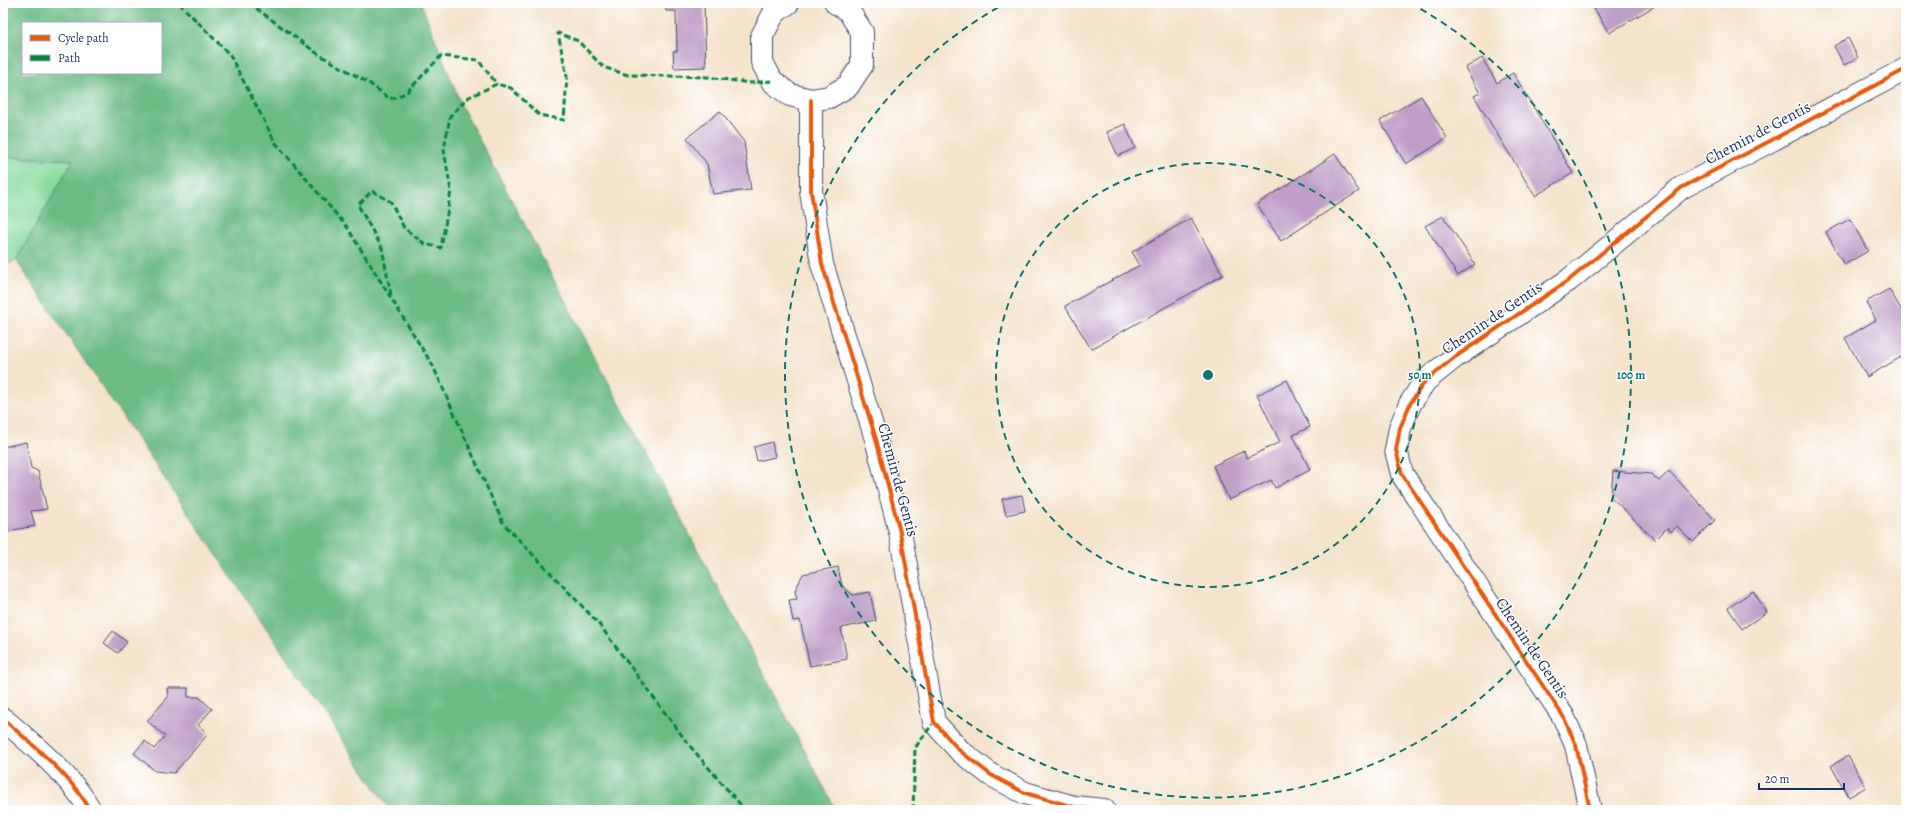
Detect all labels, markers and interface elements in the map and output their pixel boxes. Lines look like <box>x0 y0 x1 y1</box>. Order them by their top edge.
legend <box>22 22 162 74</box>
text: Cycle path <box>58 30 109 46</box>
text: Path <box>58 50 81 66</box>
street label: Chemin de Gentis <box>1701 96 1815 170</box>
street label: Chemin de Gentis <box>1437 276 1547 360</box>
text: 50 m <box>1408 367 1432 383</box>
text: 100 m <box>1617 367 1645 383</box>
centre of rings <box>1201 368 1215 382</box>
street label: Chemin de Gentis <box>872 421 924 539</box>
street label: Chemin de Gentis <box>1490 593 1574 703</box>
scale bar <box>1759 765 1844 791</box>
text: 20 m <box>1765 771 1789 787</box>

